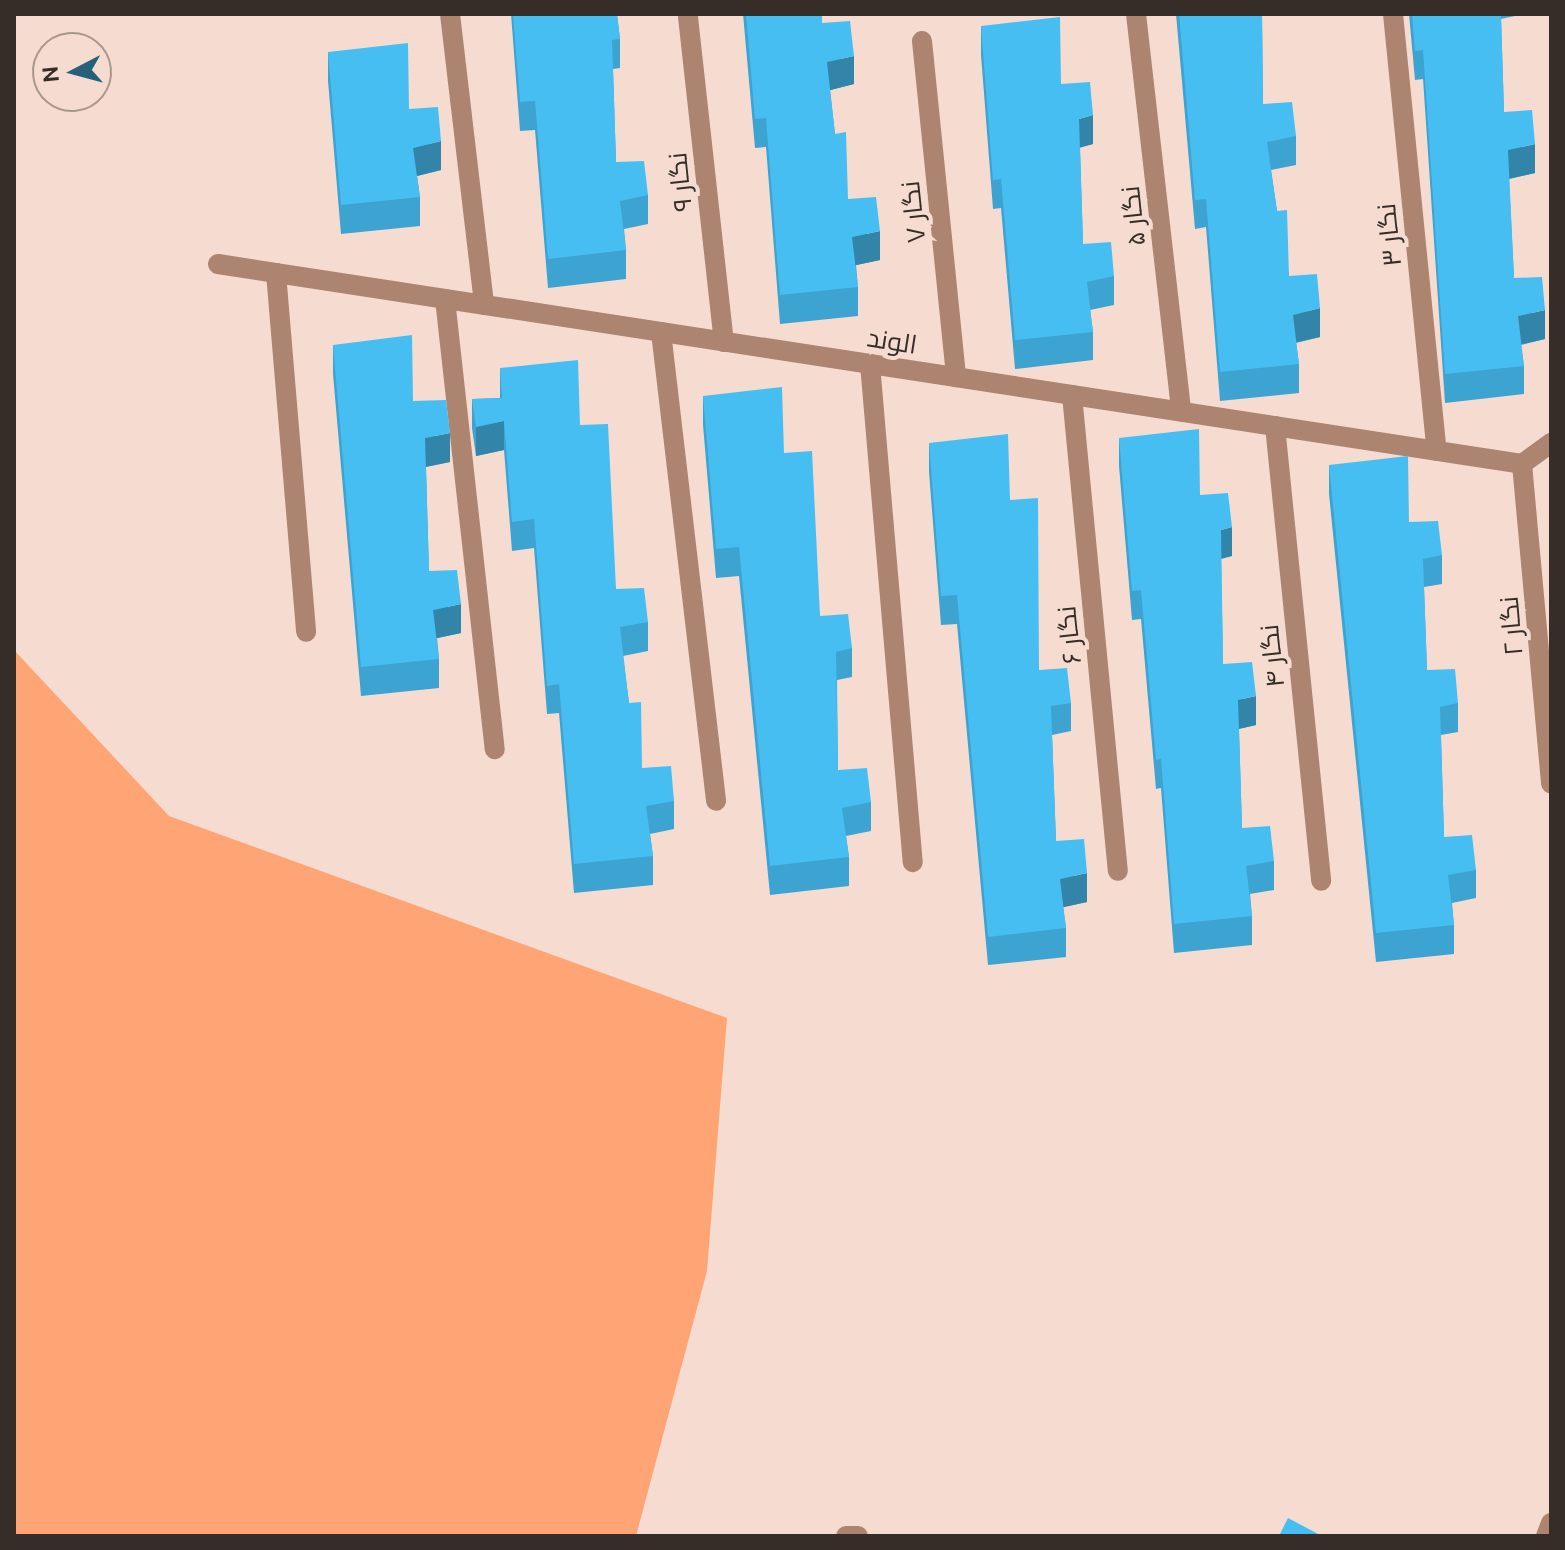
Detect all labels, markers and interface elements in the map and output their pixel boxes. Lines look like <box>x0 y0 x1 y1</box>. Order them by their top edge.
north arrow <box>32 32 112 112</box>
text: N <box>36 65 63 84</box>
street label: نگار ۹ <box>661 151 699 213</box>
street label: نگار ۷ <box>894 180 932 244</box>
street label: نگار ۵ <box>1114 185 1152 247</box>
street label: نگار ۳ <box>1370 202 1408 268</box>
street label: الوند <box>865 322 919 360</box>
street label: نگار ۲ <box>1493 595 1529 657</box>
street label: نگار ۶ <box>1050 604 1088 666</box>
street label: نگار ۴ <box>1253 623 1291 689</box>

